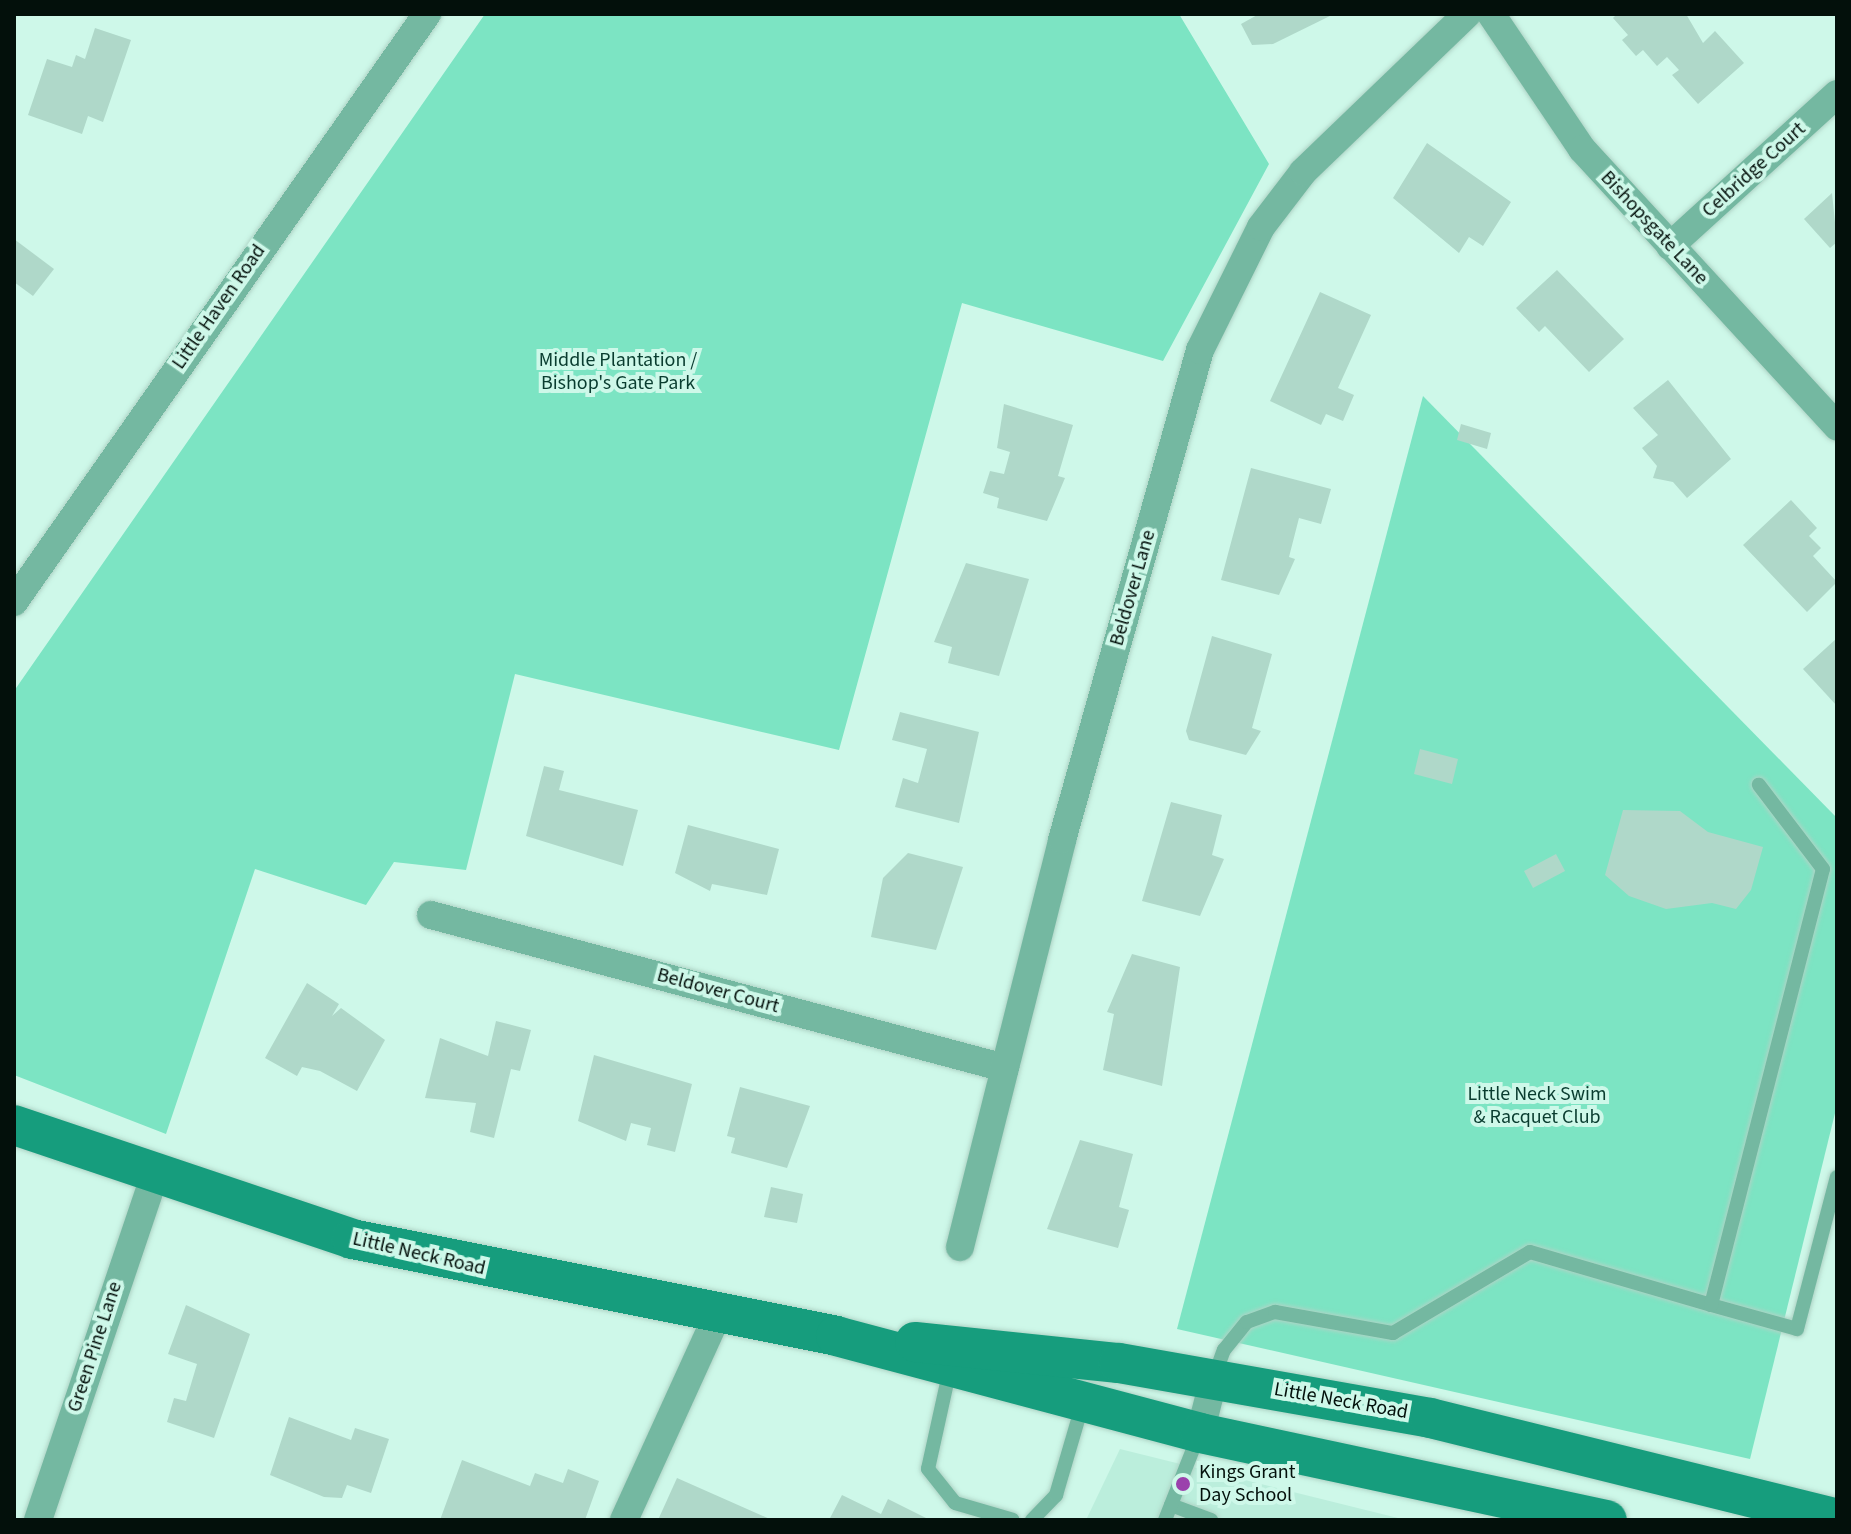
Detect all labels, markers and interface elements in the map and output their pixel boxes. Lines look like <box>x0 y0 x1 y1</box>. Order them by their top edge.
street label: Celbridge Court <box>1697 117 1811 223</box>
street label: Bishopsgate Lane <box>1595 166 1713 290</box>
street label: Little Haven Road <box>167 240 271 374</box>
park label: Middle Plantation / Bishop's Gate Park <box>539 348 697 395</box>
street label: Beldover Lane <box>1105 527 1161 649</box>
street label: Beldover Court <box>654 963 782 1019</box>
park label: Little Neck Swim & Racquet Club <box>1467 1082 1607 1129</box>
street label: Little Neck Road <box>350 1227 488 1281</box>
street label: Green Pine Lane <box>63 1279 127 1415</box>
street label: Little Neck Road <box>1272 1377 1410 1425</box>
place label: Kings Grant Day School <box>1199 1460 1295 1507</box>
marker: Kings Grant Day School <box>1174 1475 1192 1493</box>

